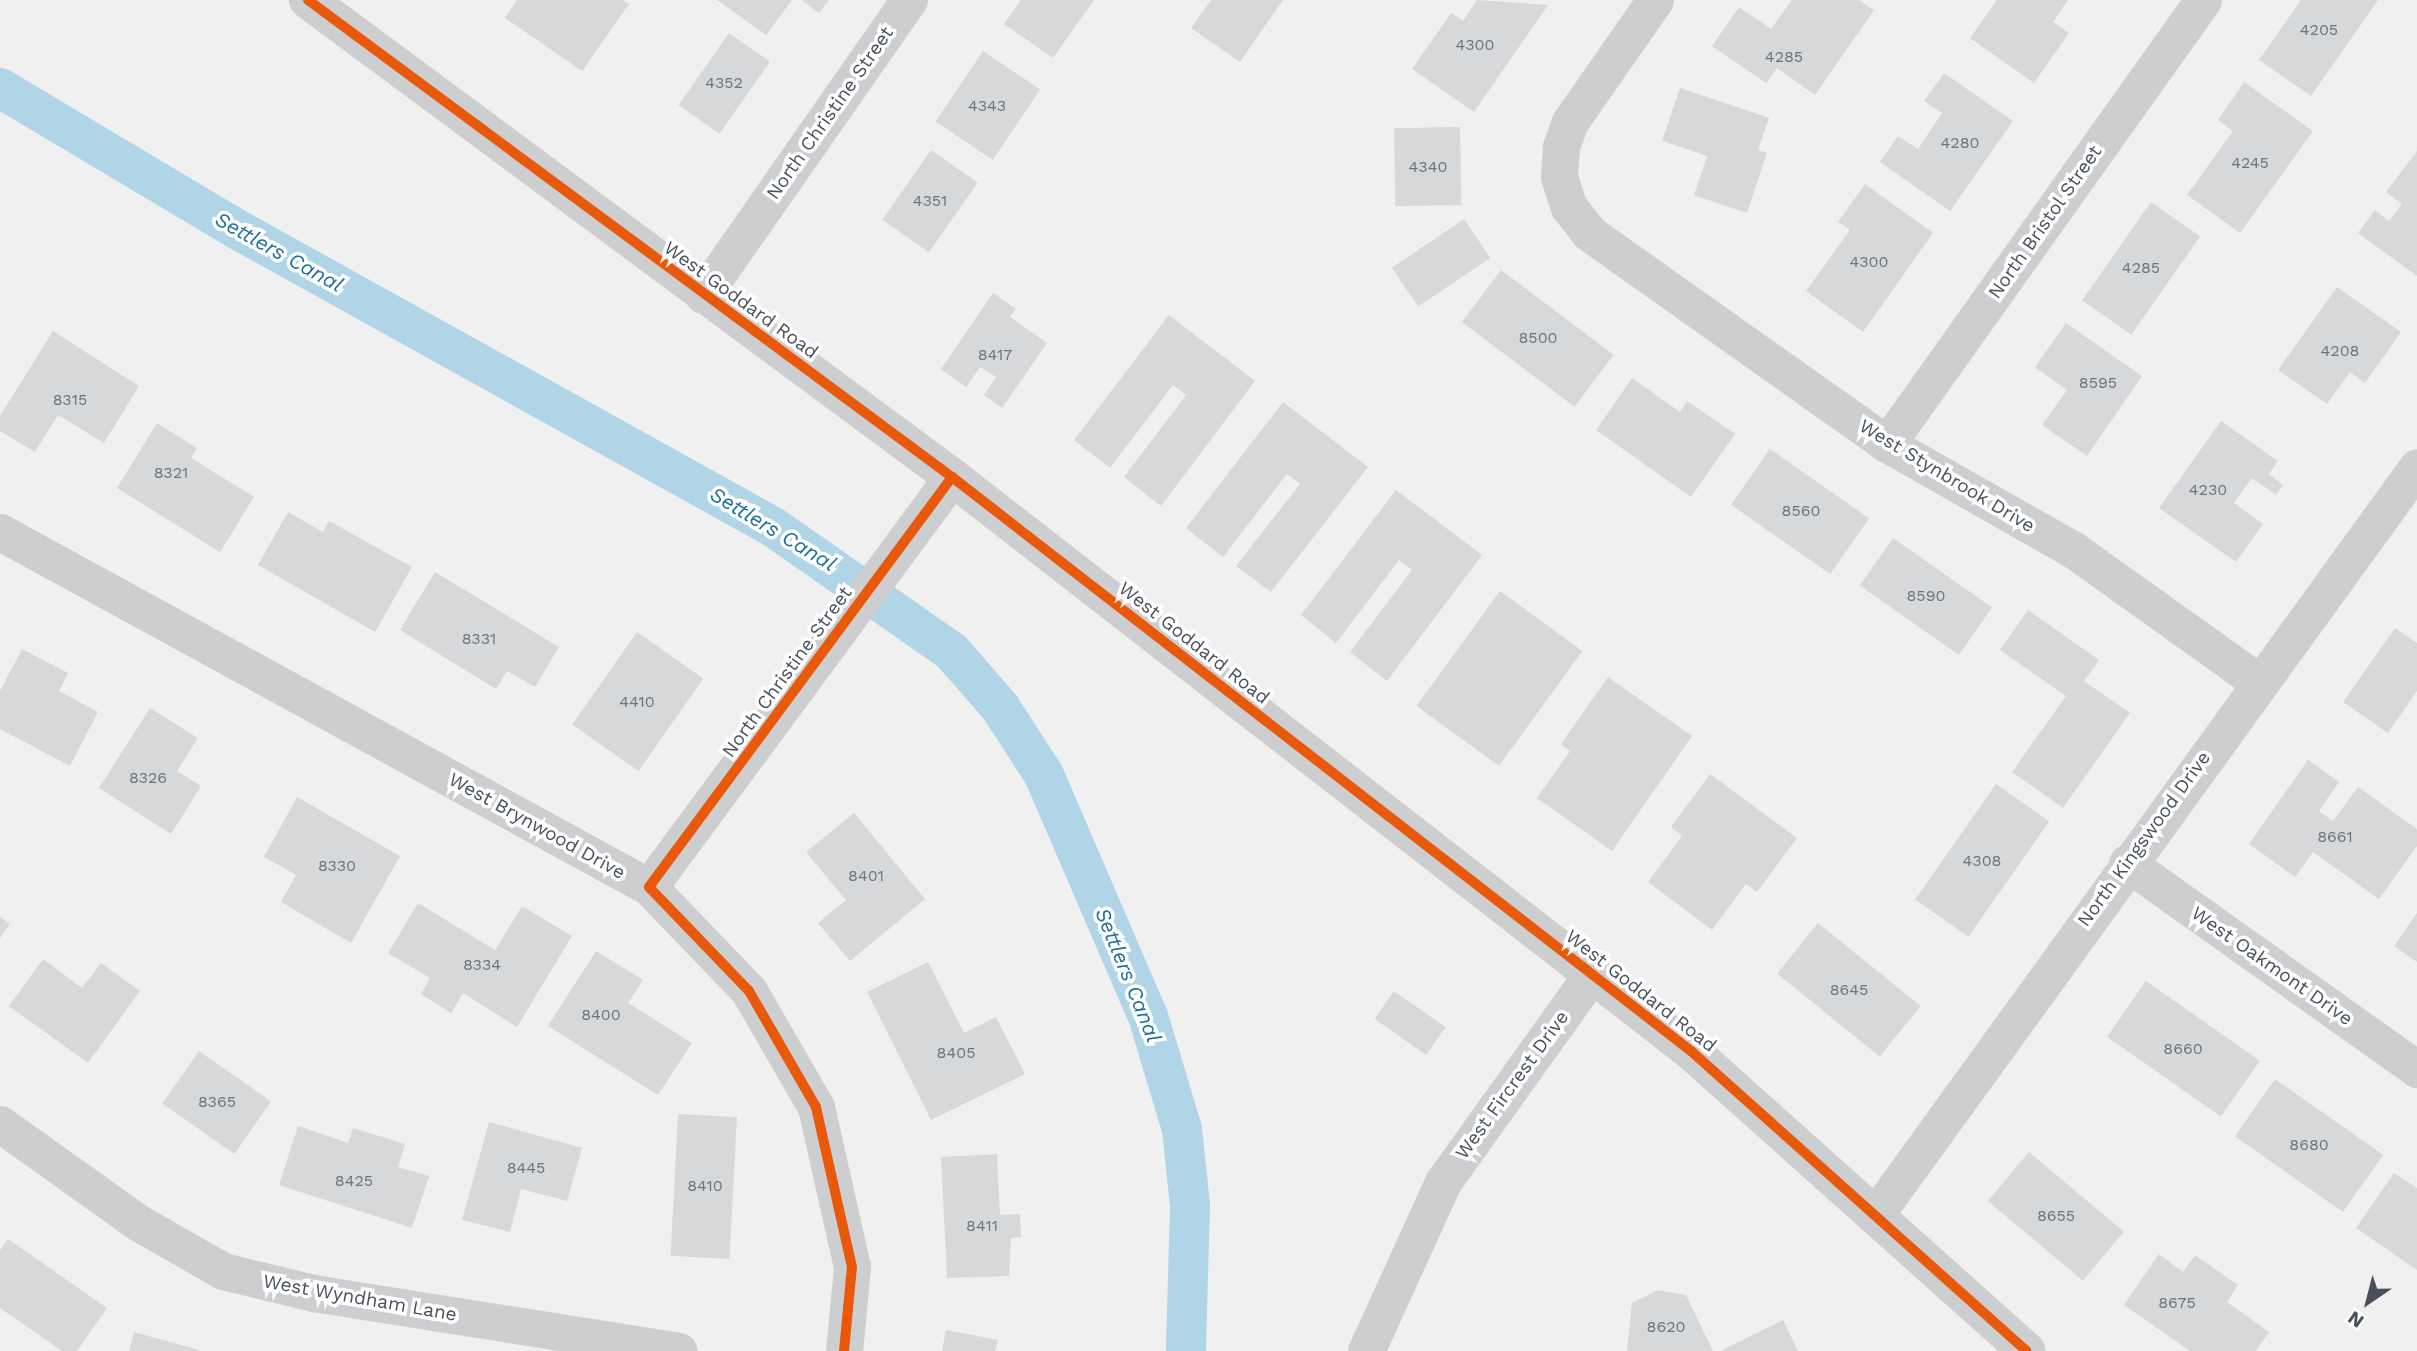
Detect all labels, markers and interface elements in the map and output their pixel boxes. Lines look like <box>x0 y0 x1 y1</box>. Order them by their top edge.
house number: 4205 <box>2300 20 2338 40</box>
street label: North Christine Street <box>762 22 898 204</box>
house number: 4300 <box>1455 35 1495 55</box>
house number: 4285 <box>1765 47 1803 67</box>
house number: 4352 <box>705 73 743 93</box>
house number: 4343 <box>968 96 1006 116</box>
house number: 4280 <box>1941 133 1979 153</box>
street label: North Bristol Street <box>1983 141 2107 303</box>
house number: 4245 <box>2231 153 2269 173</box>
house number: 4340 <box>1409 157 1447 177</box>
house number: 4351 <box>913 191 947 211</box>
water label: Settlers Canal <box>210 206 348 298</box>
street label: West Goddard Road <box>659 236 823 364</box>
house number: 4300 <box>1849 252 1889 272</box>
house number: 4285 <box>2122 258 2160 278</box>
house number: 8500 <box>1518 328 1558 348</box>
house number: 4208 <box>2321 341 2359 361</box>
house number: 8417 <box>978 345 1012 365</box>
house number: 8595 <box>2079 373 2117 393</box>
house number: 8315 <box>53 390 87 410</box>
street label: West Stynbrook Drive <box>1855 414 2039 538</box>
house number: 8321 <box>154 463 188 483</box>
house number: 4230 <box>2189 480 2227 500</box>
water label: Settlers Canal <box>705 481 841 577</box>
house number: 8560 <box>1782 501 1820 521</box>
street label: West Goddard Road <box>1114 577 1274 709</box>
street label: North Christine Street <box>717 582 857 762</box>
house number: 8590 <box>1907 586 1945 606</box>
house number: 8331 <box>462 629 496 649</box>
house number: 4410 <box>619 692 655 712</box>
street label: North Kingswood Drive <box>2073 747 2215 931</box>
house number: 8326 <box>129 768 167 788</box>
street label: West Brynwood Drive <box>445 768 629 884</box>
house number: 8661 <box>2317 827 2353 847</box>
house number: 4308 <box>1963 851 2001 871</box>
house number: 8330 <box>318 856 356 876</box>
house number: 8401 <box>848 866 884 886</box>
street label: West Oakmont Drive <box>2187 902 2357 1030</box>
water label: Settlers Canal <box>1090 904 1166 1046</box>
street label: West Goddard Road <box>1561 925 1721 1057</box>
house number: 8334 <box>463 955 501 975</box>
house number: 8645 <box>1830 980 1868 1000</box>
house number: 8400 <box>581 1005 621 1025</box>
street label: West Fircrest Drive <box>1451 1006 1573 1164</box>
house number: 8660 <box>2163 1039 2203 1059</box>
house number: 8405 <box>937 1043 975 1063</box>
house number: 8365 <box>198 1092 236 1112</box>
house number: 8680 <box>2289 1135 2329 1155</box>
house number: 8445 <box>507 1158 545 1178</box>
house number: 8425 <box>335 1171 373 1191</box>
house number: 8410 <box>687 1176 723 1196</box>
house number: 8655 <box>2037 1206 2075 1226</box>
house number: 8411 <box>966 1216 998 1236</box>
north arrow <box>2333 1267 2403 1337</box>
street label: West Wyndham Lane <box>261 1270 459 1326</box>
house number: 8675 <box>2158 1293 2196 1313</box>
text: N <box>2343 1306 2368 1333</box>
house number: 8620 <box>1647 1317 1685 1337</box>

